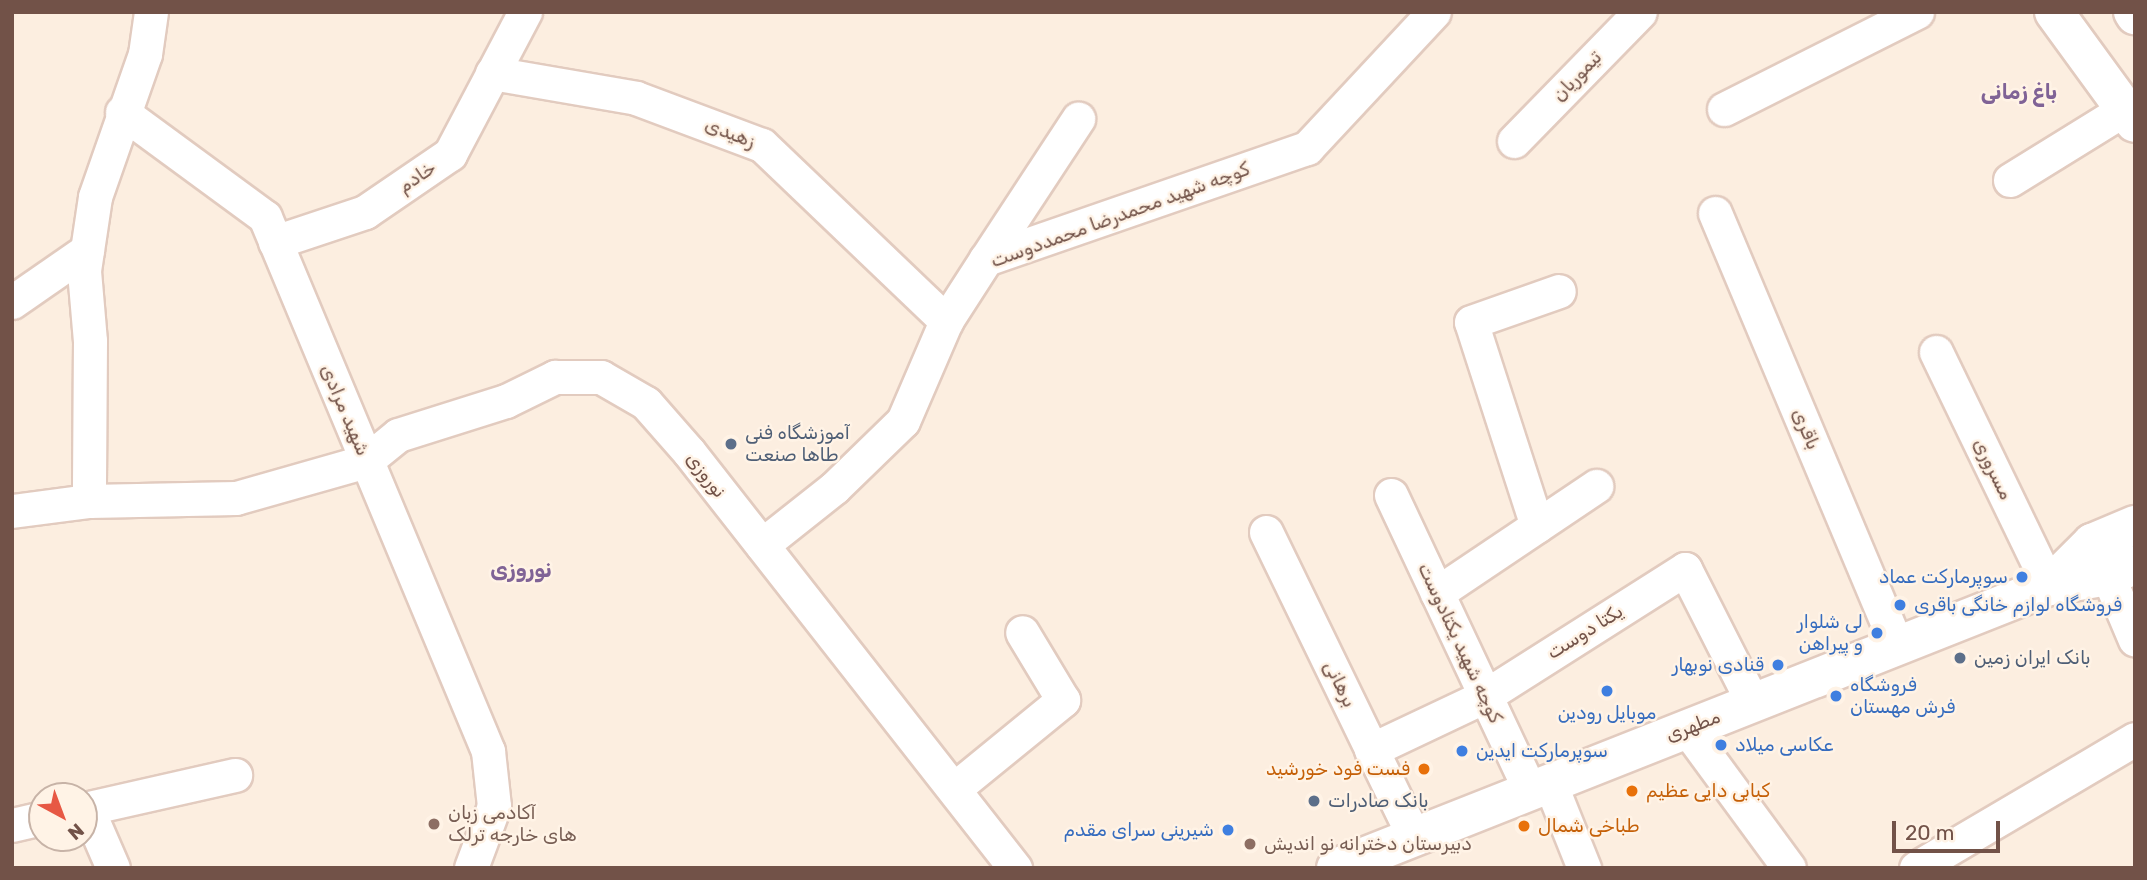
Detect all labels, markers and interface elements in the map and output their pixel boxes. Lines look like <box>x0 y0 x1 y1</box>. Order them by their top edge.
street label: تیموریان <box>1547 46 1607 106</box>
district label: باغ زمانی <box>1981 79 2057 105</box>
street label: زهیدی <box>702 113 758 153</box>
street label: خادم <box>394 156 440 198</box>
street label: کوچه شهید محمدرضا محمددوست <box>987 157 1253 273</box>
street label: شهید مرادی <box>316 361 374 459</box>
street label: باقری <box>1787 405 1825 453</box>
place label: آموزشگاه فنی طاها صنعت <box>745 422 850 466</box>
street label: مسروری <box>1968 435 2018 503</box>
marker: آموزشگاه فنی طاها صنعت <box>723 436 739 452</box>
street label: نوروزی <box>681 448 731 502</box>
district label: نوروزی <box>490 557 552 583</box>
street label: کوچه شهید یکتادوست <box>1413 559 1507 727</box>
place label: سوپرمارکت عماد <box>1879 566 2008 588</box>
marker: سوپرمارکت عماد <box>2014 569 2030 585</box>
place label: فروشگاه لوازم خانگی باقری <box>1914 594 2122 616</box>
marker: فروشگاه لوازم خانگی باقری <box>1892 597 1908 613</box>
street label: یکتا دوست <box>1543 600 1627 664</box>
place label: لی شلوار و پیراهن <box>1797 611 1863 655</box>
marker: لی شلوار و پیراهن <box>1869 625 1885 641</box>
place label: بانک ایران زمین <box>1974 647 2091 669</box>
marker: بانک ایران زمین <box>1952 650 1968 666</box>
place label: قنادی نوبهار <box>1672 654 1764 676</box>
street label: برهانی <box>1319 657 1361 711</box>
marker: قنادی نوبهار <box>1770 657 1786 673</box>
place label: فروشگاه فرش مهستان <box>1850 674 1955 718</box>
marker: موبایل رودین <box>1599 683 1615 699</box>
marker: فروشگاه فرش مهستان <box>1828 688 1844 704</box>
place label: موبایل رودین <box>1558 702 1656 724</box>
street label: مطهری <box>1662 705 1724 747</box>
place label: عکاسی میلاد <box>1735 734 1834 756</box>
marker: عکاسی میلاد <box>1713 737 1729 753</box>
place label: سوپرمارکت ایدین <box>1476 740 1608 762</box>
marker: سوپرمارکت ایدین <box>1454 743 1470 759</box>
place label: فست فود خورشید <box>1266 758 1410 780</box>
marker: فست فود خورشید <box>1416 761 1432 777</box>
place label: کبابی دایی عظیم <box>1646 780 1770 802</box>
north arrow <box>28 782 98 852</box>
marker: کبابی دایی عظیم <box>1624 783 1640 799</box>
place label: بانک صادرات <box>1328 790 1429 812</box>
marker: بانک صادرات <box>1306 793 1322 809</box>
place label: آکادمی زبان های خارجه ترلک <box>448 802 577 846</box>
scale bar <box>1895 806 2004 850</box>
place label: طباخی شمال <box>1538 815 1640 837</box>
marker: آکادمی زبان های خارجه ترلک <box>426 816 442 832</box>
marker: طباخی شمال <box>1516 818 1532 834</box>
text: N <box>63 819 89 845</box>
place label: شیرینی سرای مقدم <box>1064 819 1214 841</box>
text: 20 m <box>1905 820 1954 845</box>
marker: شیرینی سرای مقدم <box>1220 822 1236 838</box>
place label: دبیرستان دخترانه نو اندیش <box>1264 833 1472 855</box>
marker: دبیرستان دخترانه نو اندیش <box>1242 836 1258 852</box>

